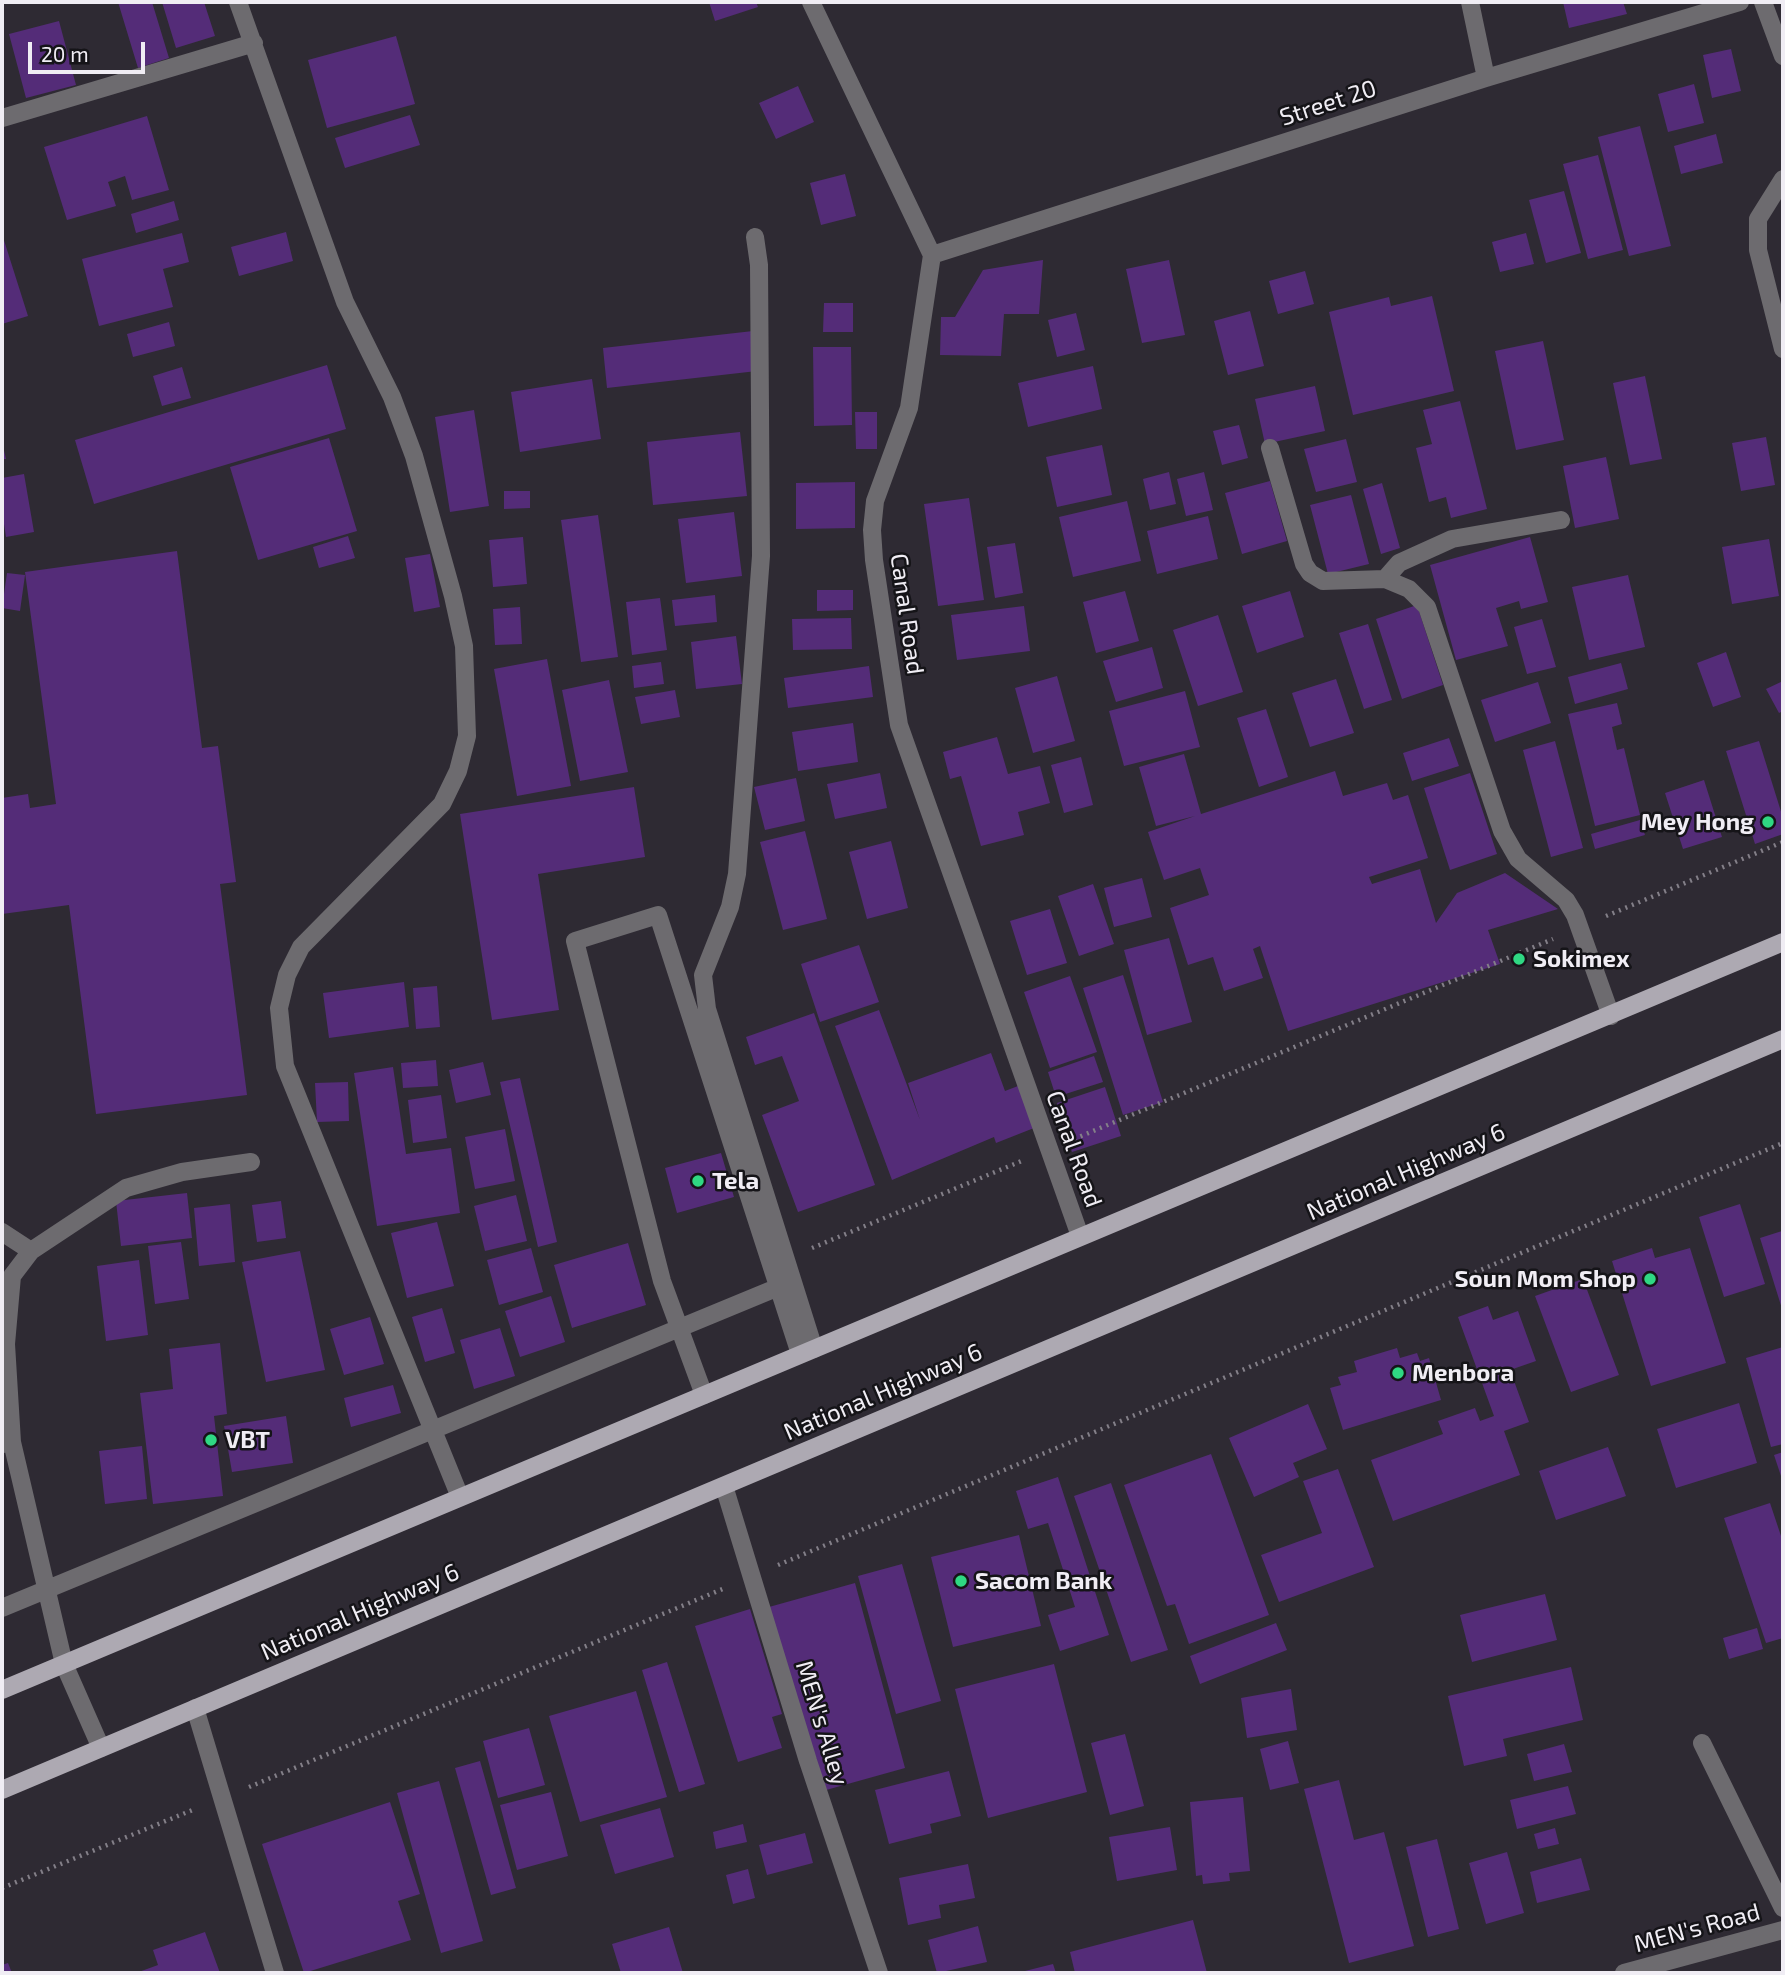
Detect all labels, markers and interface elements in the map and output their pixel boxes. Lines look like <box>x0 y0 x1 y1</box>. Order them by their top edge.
scale bar <box>32 28 149 72</box>
text: 20 m <box>41 41 89 66</box>
street label: Street 20 <box>1276 74 1380 132</box>
street label: Canal Road <box>884 552 930 676</box>
place label: Mey Hong <box>1641 808 1754 836</box>
marker: Mey Hong <box>1760 814 1776 830</box>
place label: Sokimex <box>1533 945 1630 973</box>
marker: Sokimex <box>1511 951 1527 967</box>
street label: Canal Road <box>1040 1087 1108 1211</box>
street label: National Highway 6 <box>1303 1117 1509 1227</box>
place label: Tela <box>712 1167 759 1195</box>
marker: Tela <box>690 1173 706 1189</box>
place label: Soun Mom Shop <box>1454 1265 1636 1293</box>
marker: Soun Mom Shop <box>1642 1271 1658 1287</box>
street label: National Highway 6 <box>780 1337 986 1447</box>
place label: Menbora <box>1412 1359 1514 1387</box>
marker: Menbora <box>1390 1365 1406 1381</box>
place label: VBT <box>225 1426 270 1454</box>
marker: VBT <box>203 1432 219 1448</box>
street label: National Highway 6 <box>257 1557 463 1667</box>
place label: Sacom Bank <box>975 1567 1112 1595</box>
marker: Sacom Bank <box>953 1573 969 1589</box>
street label: MEN's Alley <box>789 1657 855 1789</box>
street label: MEN's Road <box>1631 1897 1763 1959</box>

